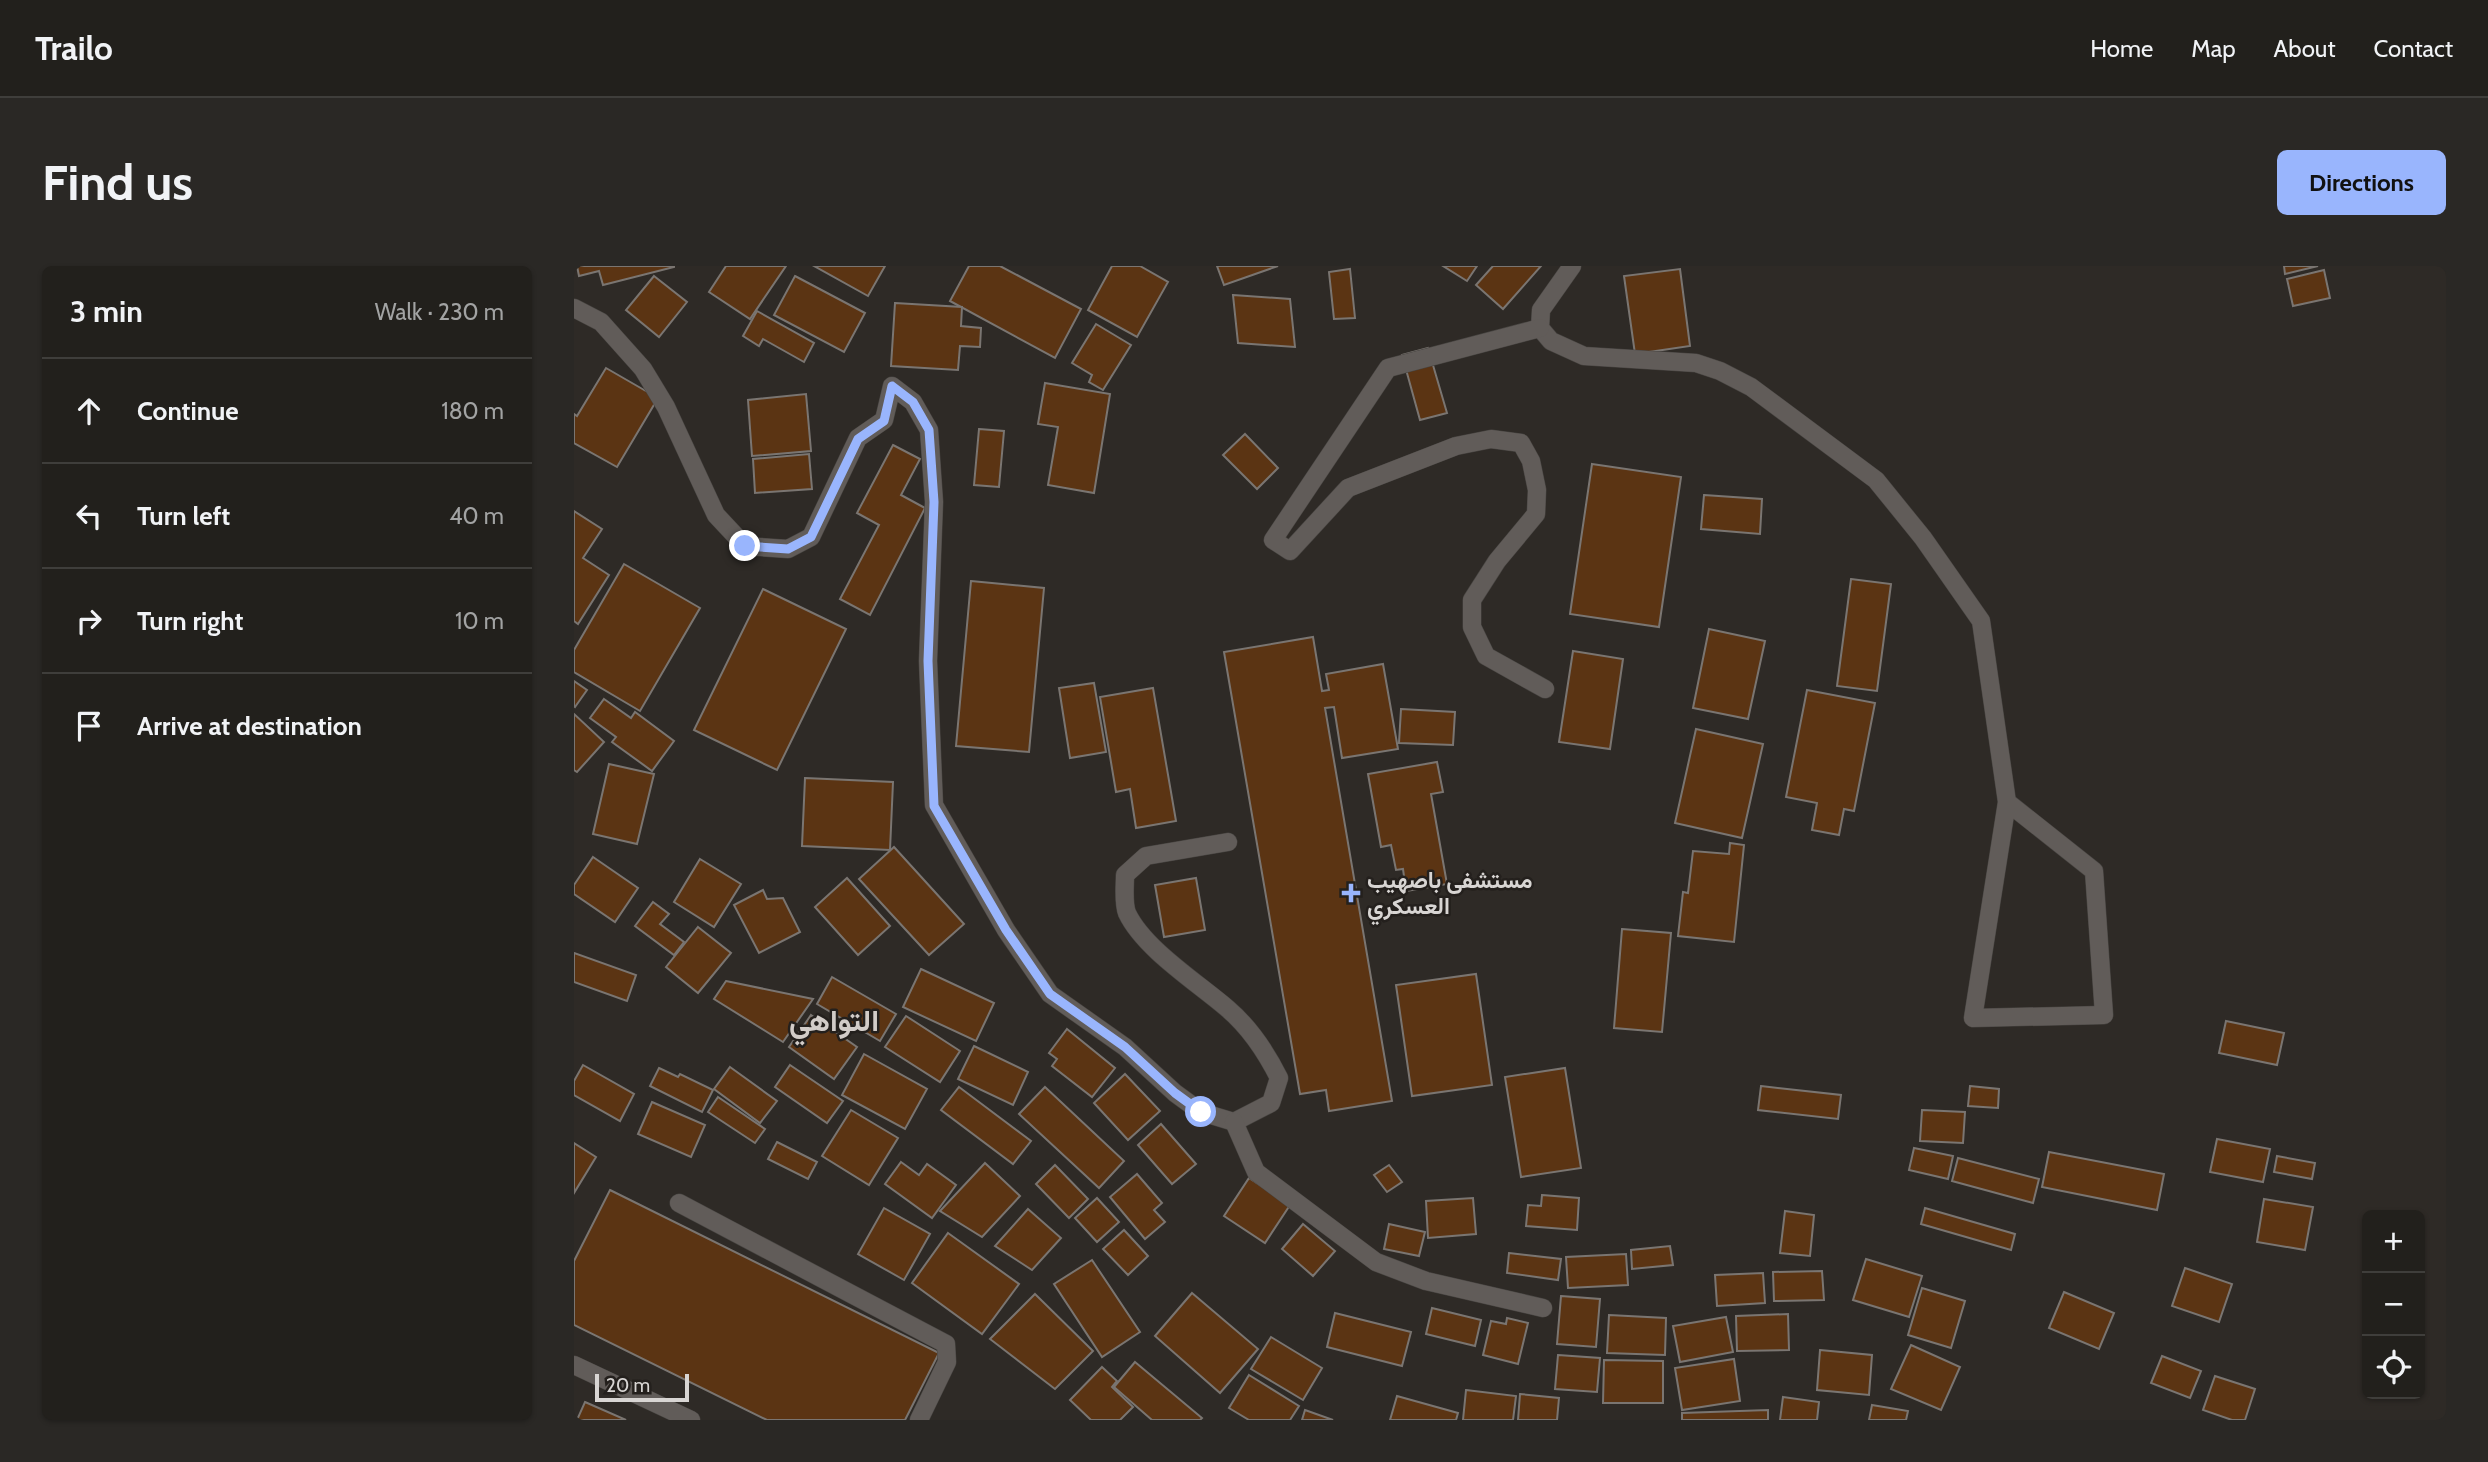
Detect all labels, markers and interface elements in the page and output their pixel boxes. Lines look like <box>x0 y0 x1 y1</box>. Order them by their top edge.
text: Trailo <box>35 28 113 68</box>
text: Home <box>2090 34 2153 63</box>
text: Map <box>2191 34 2236 63</box>
text: About <box>2274 34 2336 63</box>
text: Contact <box>2374 34 2453 63</box>
button: Directions <box>2277 150 2446 215</box>
text: Find us <box>42 153 193 212</box>
text: 3 min <box>70 293 143 330</box>
text: Walk · 230 m <box>375 298 504 326</box>
icon: ahead <box>70 392 108 430</box>
text: Continue <box>137 395 239 427</box>
text: 180 m <box>441 397 504 425</box>
icon: left <box>70 497 108 535</box>
text: Turn left <box>137 500 230 532</box>
text: 40 m <box>449 502 504 530</box>
route end <box>729 530 760 561</box>
icon: right <box>70 602 108 640</box>
text: Turn right <box>137 605 243 637</box>
text: 10 m <box>455 607 504 635</box>
icon: arrive <box>70 707 108 745</box>
text: Arrive at destination <box>137 710 362 742</box>
place label: مستشفى باصهيب العسكري <box>1367 866 1533 925</box>
marker: مستشفى باصهيب العسكري <box>1341 883 1361 903</box>
district label: التواهي <box>789 1002 879 1046</box>
route start <box>1185 1096 1216 1127</box>
map controls <box>2362 1210 2425 1399</box>
button: + <box>2362 1210 2425 1273</box>
button: − <box>2362 1273 2425 1336</box>
button: locate <box>2362 1336 2425 1399</box>
scale bar <box>595 1371 690 1403</box>
text: 20 m <box>606 1374 650 1397</box>

